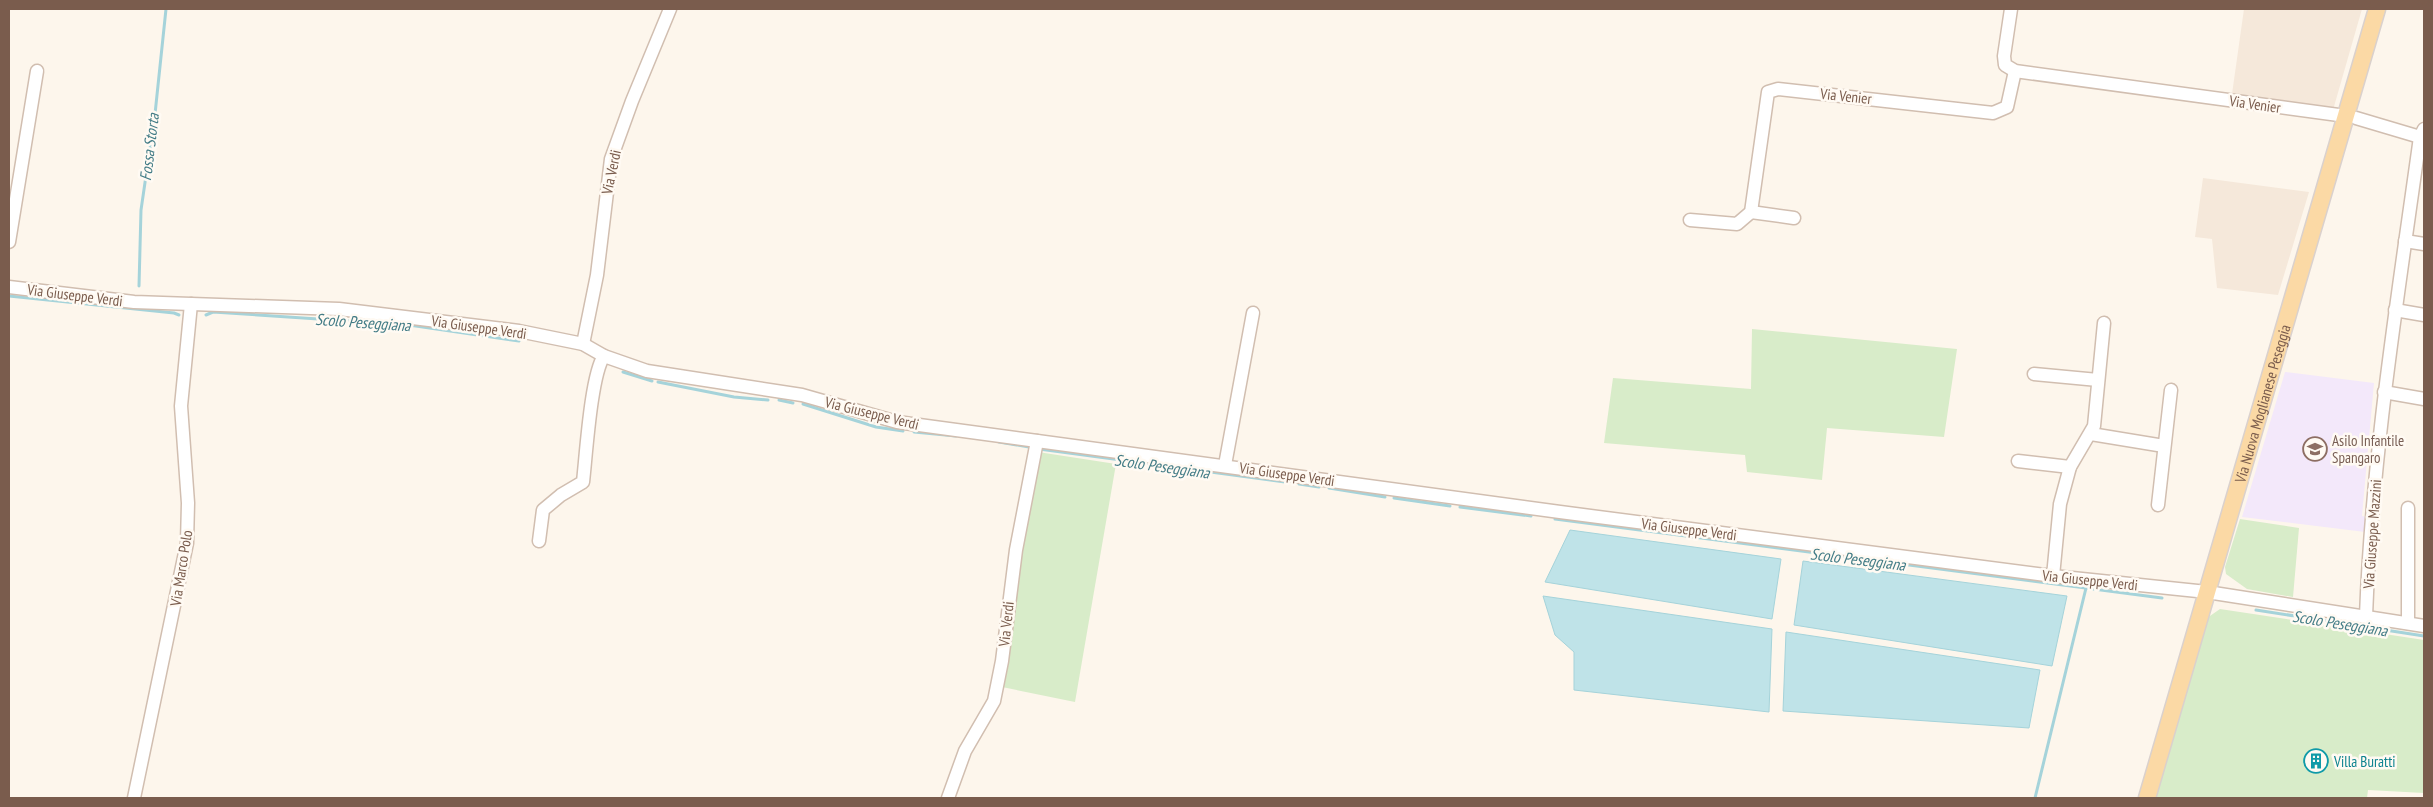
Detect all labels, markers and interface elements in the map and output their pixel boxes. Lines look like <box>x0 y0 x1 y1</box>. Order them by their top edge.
street label: Via Venier <box>1818 84 1874 108</box>
street label: Via Venier <box>2227 91 2283 117</box>
water label: Fossa Storta <box>135 111 163 182</box>
street label: Via Verdi <box>597 148 625 197</box>
street label: Via Giuseppe Verdi <box>25 280 124 310</box>
water label: Scolo Peseggiana <box>315 309 413 335</box>
street label: Via Giuseppe Verdi <box>429 311 528 343</box>
street label: Via Nuova Moglianese Peseggia <box>2230 322 2294 486</box>
street label: Via Giuseppe Verdi <box>822 392 921 434</box>
place label: Asilo Infantile Spangaro <box>2332 431 2404 467</box>
school or university icon: Asilo Infantile Spangaro <box>2302 436 2328 462</box>
water label: Scolo Peseggiana <box>1113 449 1212 483</box>
street label: Via Giuseppe Verdi <box>1237 458 1336 490</box>
street label: Via Giuseppe Mazzini <box>2359 479 2385 590</box>
street label: Via Giuseppe Verdi <box>1639 514 1738 544</box>
street label: Via Marco Polo <box>165 529 196 608</box>
water label: Scolo Peseggiana <box>1809 543 1908 575</box>
street label: Via Giuseppe Verdi <box>2040 565 2139 594</box>
street label: Via Verdi <box>994 600 1018 649</box>
water label: Scolo Peseggiana <box>2291 606 2390 641</box>
building icon: Villa Buratti <box>2303 748 2329 774</box>
place label: Villa Buratti <box>2333 752 2396 771</box>

